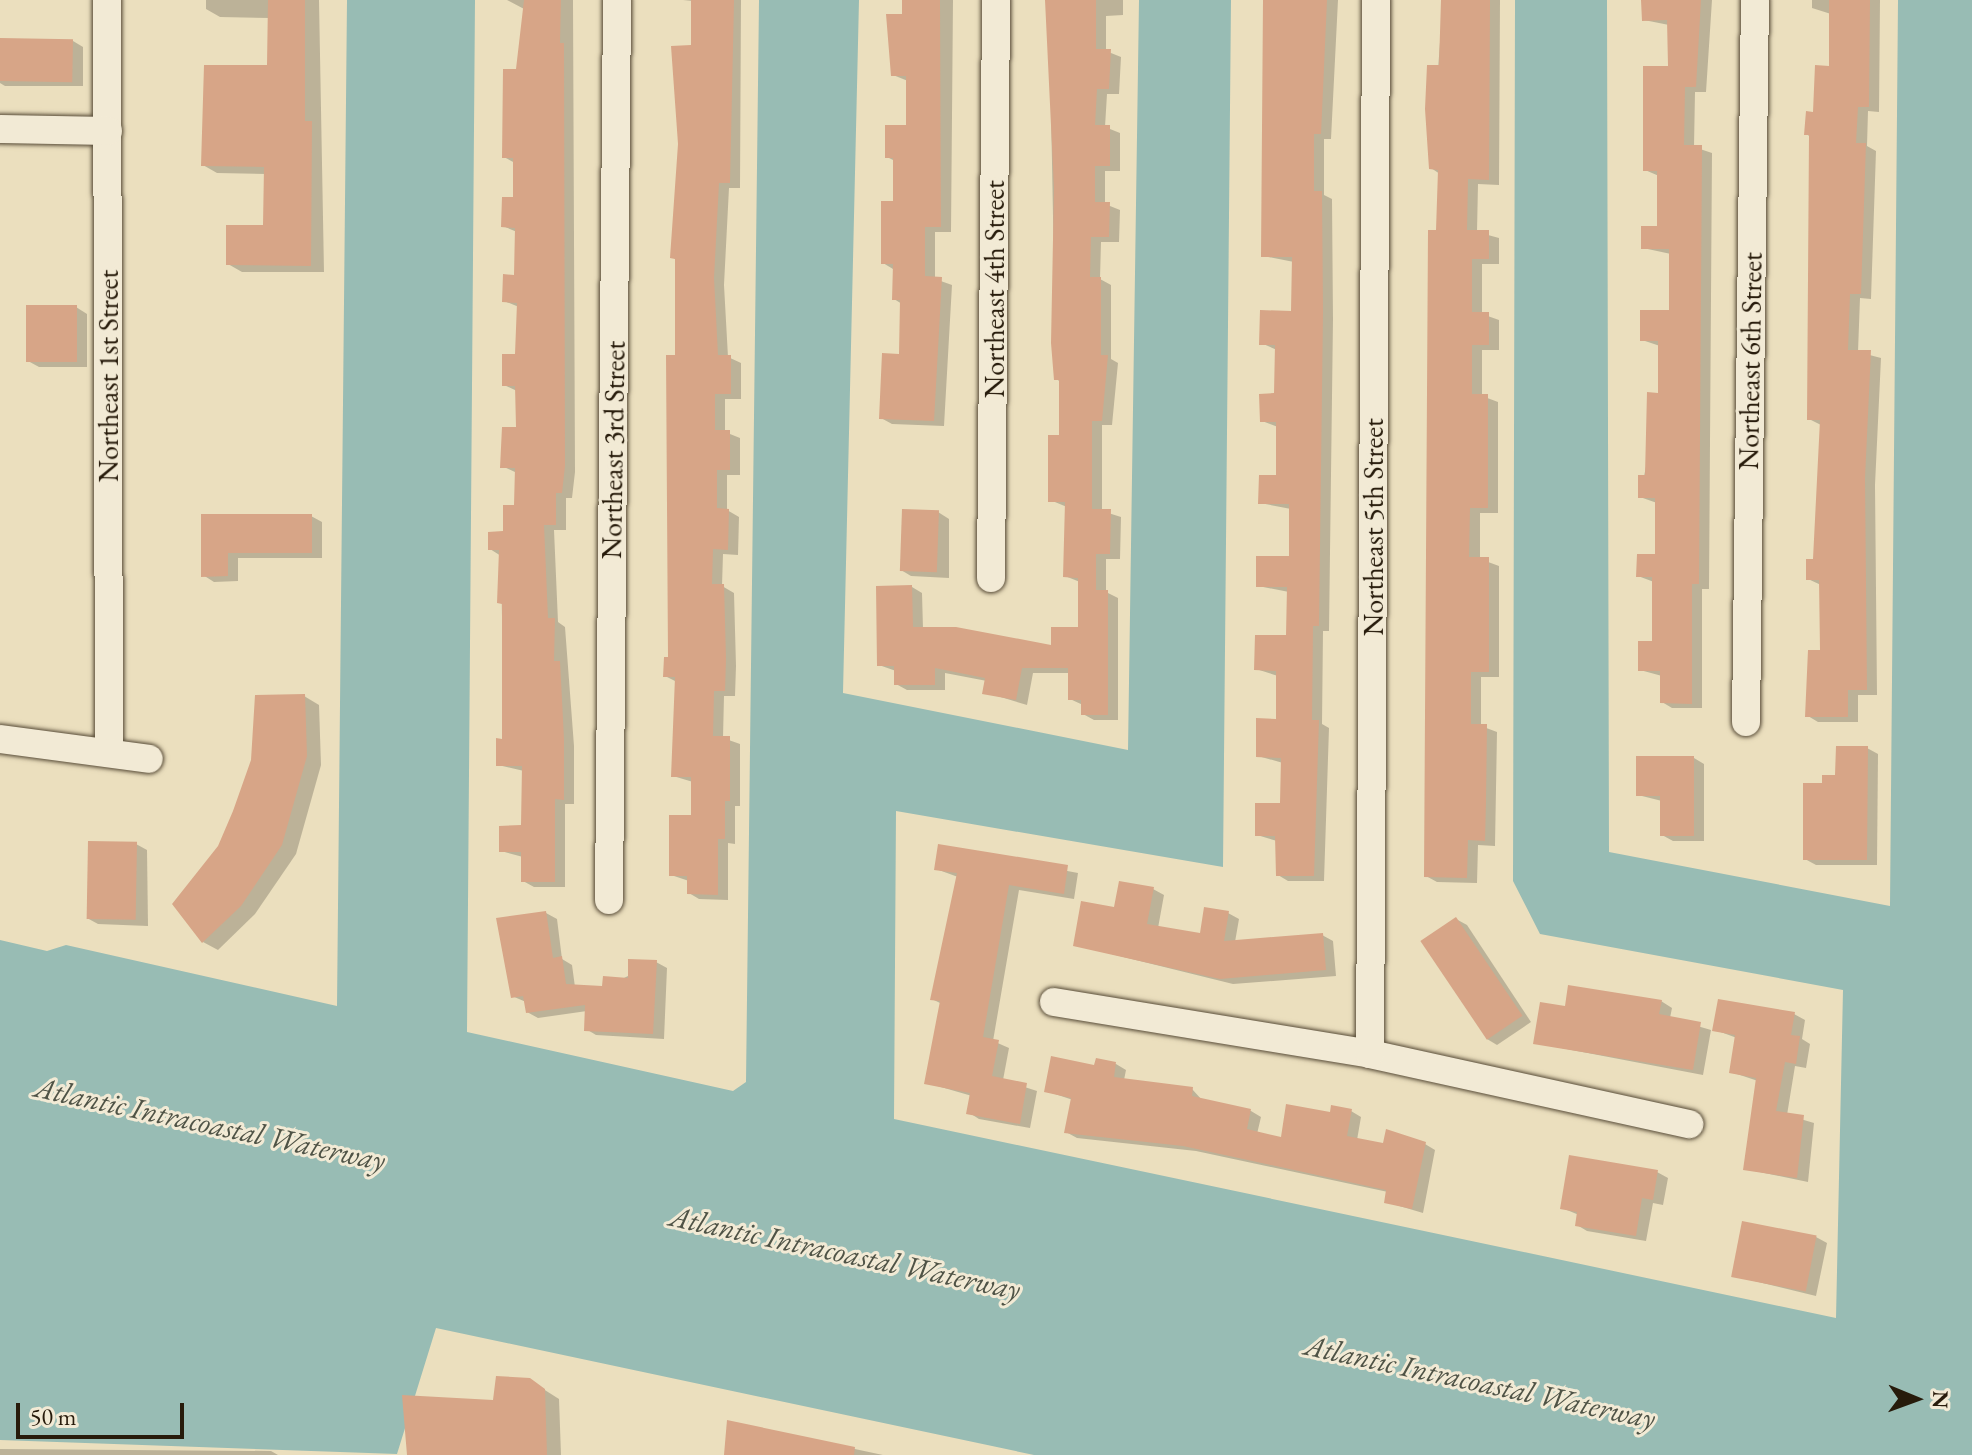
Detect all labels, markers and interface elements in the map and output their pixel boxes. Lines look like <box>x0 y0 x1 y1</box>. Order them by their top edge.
street label: Northeast 4th Street <box>977 180 1011 398</box>
street label: Northeast 6th Street <box>1731 252 1769 470</box>
street label: Northeast 1st Street <box>91 270 125 482</box>
street label: Northeast 3rd Street <box>594 341 632 559</box>
street label: Northeast 5th Street <box>1356 418 1390 636</box>
water label: Atlantic Intracoastal Waterway <box>31 1069 389 1179</box>
water label: Atlantic Intracoastal Waterway <box>666 1198 1024 1308</box>
water label: Atlantic Intracoastal Waterway <box>1301 1327 1659 1437</box>
north arrow <box>1876 1359 1956 1439</box>
scale bar <box>20 1387 188 1437</box>
text: N <box>1926 1390 1955 1409</box>
text: 50 m <box>30 1401 77 1432</box>

